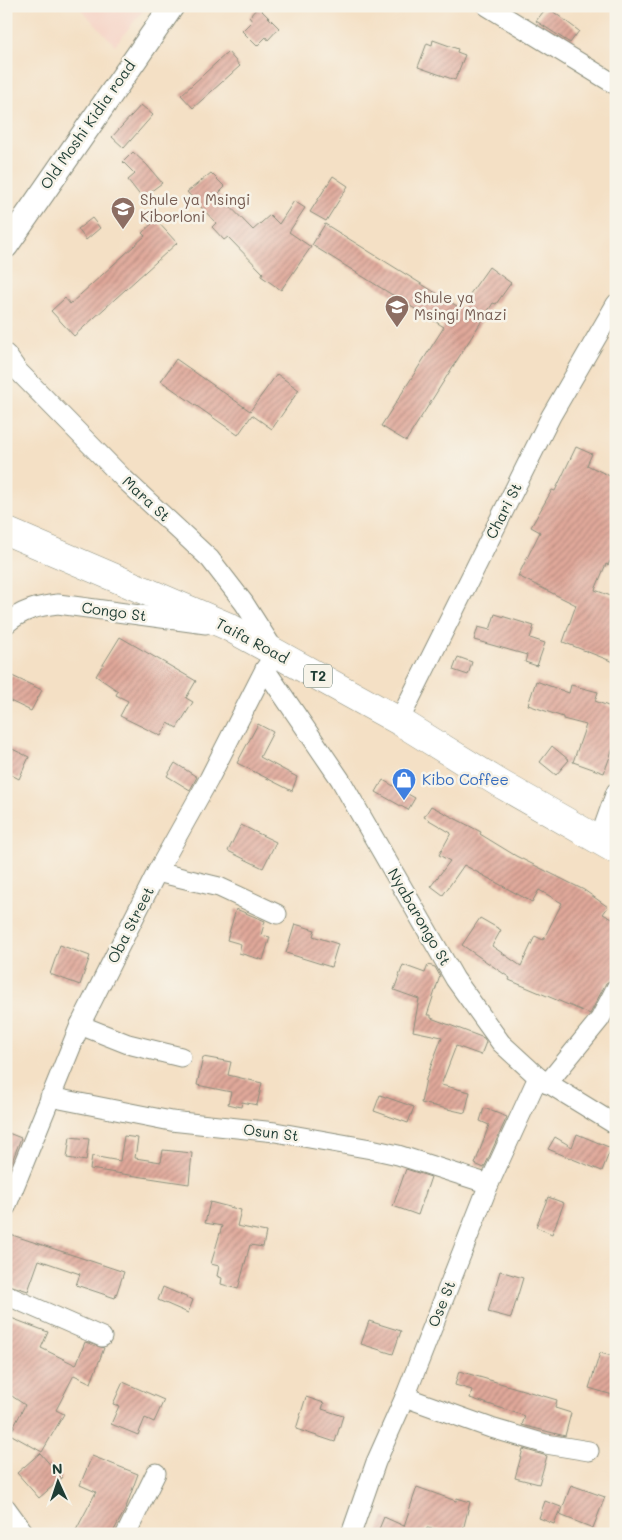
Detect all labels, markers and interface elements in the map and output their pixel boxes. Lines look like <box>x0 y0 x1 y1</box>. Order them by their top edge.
street label: Old Moshi Kidia road <box>35 56 139 193</box>
place label: Shule ya Msingi Kiborloni <box>140 189 250 226</box>
school or university icon: Shule ya Msingi Kiborloni <box>110 196 136 230</box>
place label: Shule ya Msingi Mnazi <box>414 287 507 324</box>
school or university icon: Shule ya Msingi Mnazi <box>384 294 410 328</box>
street label: Mara St <box>119 471 175 525</box>
street label: Chari St <box>480 479 526 542</box>
street label: Congo St <box>80 597 148 625</box>
street label: Taifa Road <box>213 613 292 668</box>
road number: T2 <box>304 664 332 688</box>
shop icon: Kibo Coffee <box>391 767 417 801</box>
place label: Kibo Coffee <box>422 769 509 789</box>
street label: Nyabarongo St <box>384 864 456 969</box>
street label: Oba Street <box>102 883 158 966</box>
street label: Osun St <box>242 1119 300 1145</box>
street label: Ose St <box>423 1277 459 1330</box>
north arrow <box>32 1458 82 1508</box>
text: N <box>51 1459 63 1478</box>

